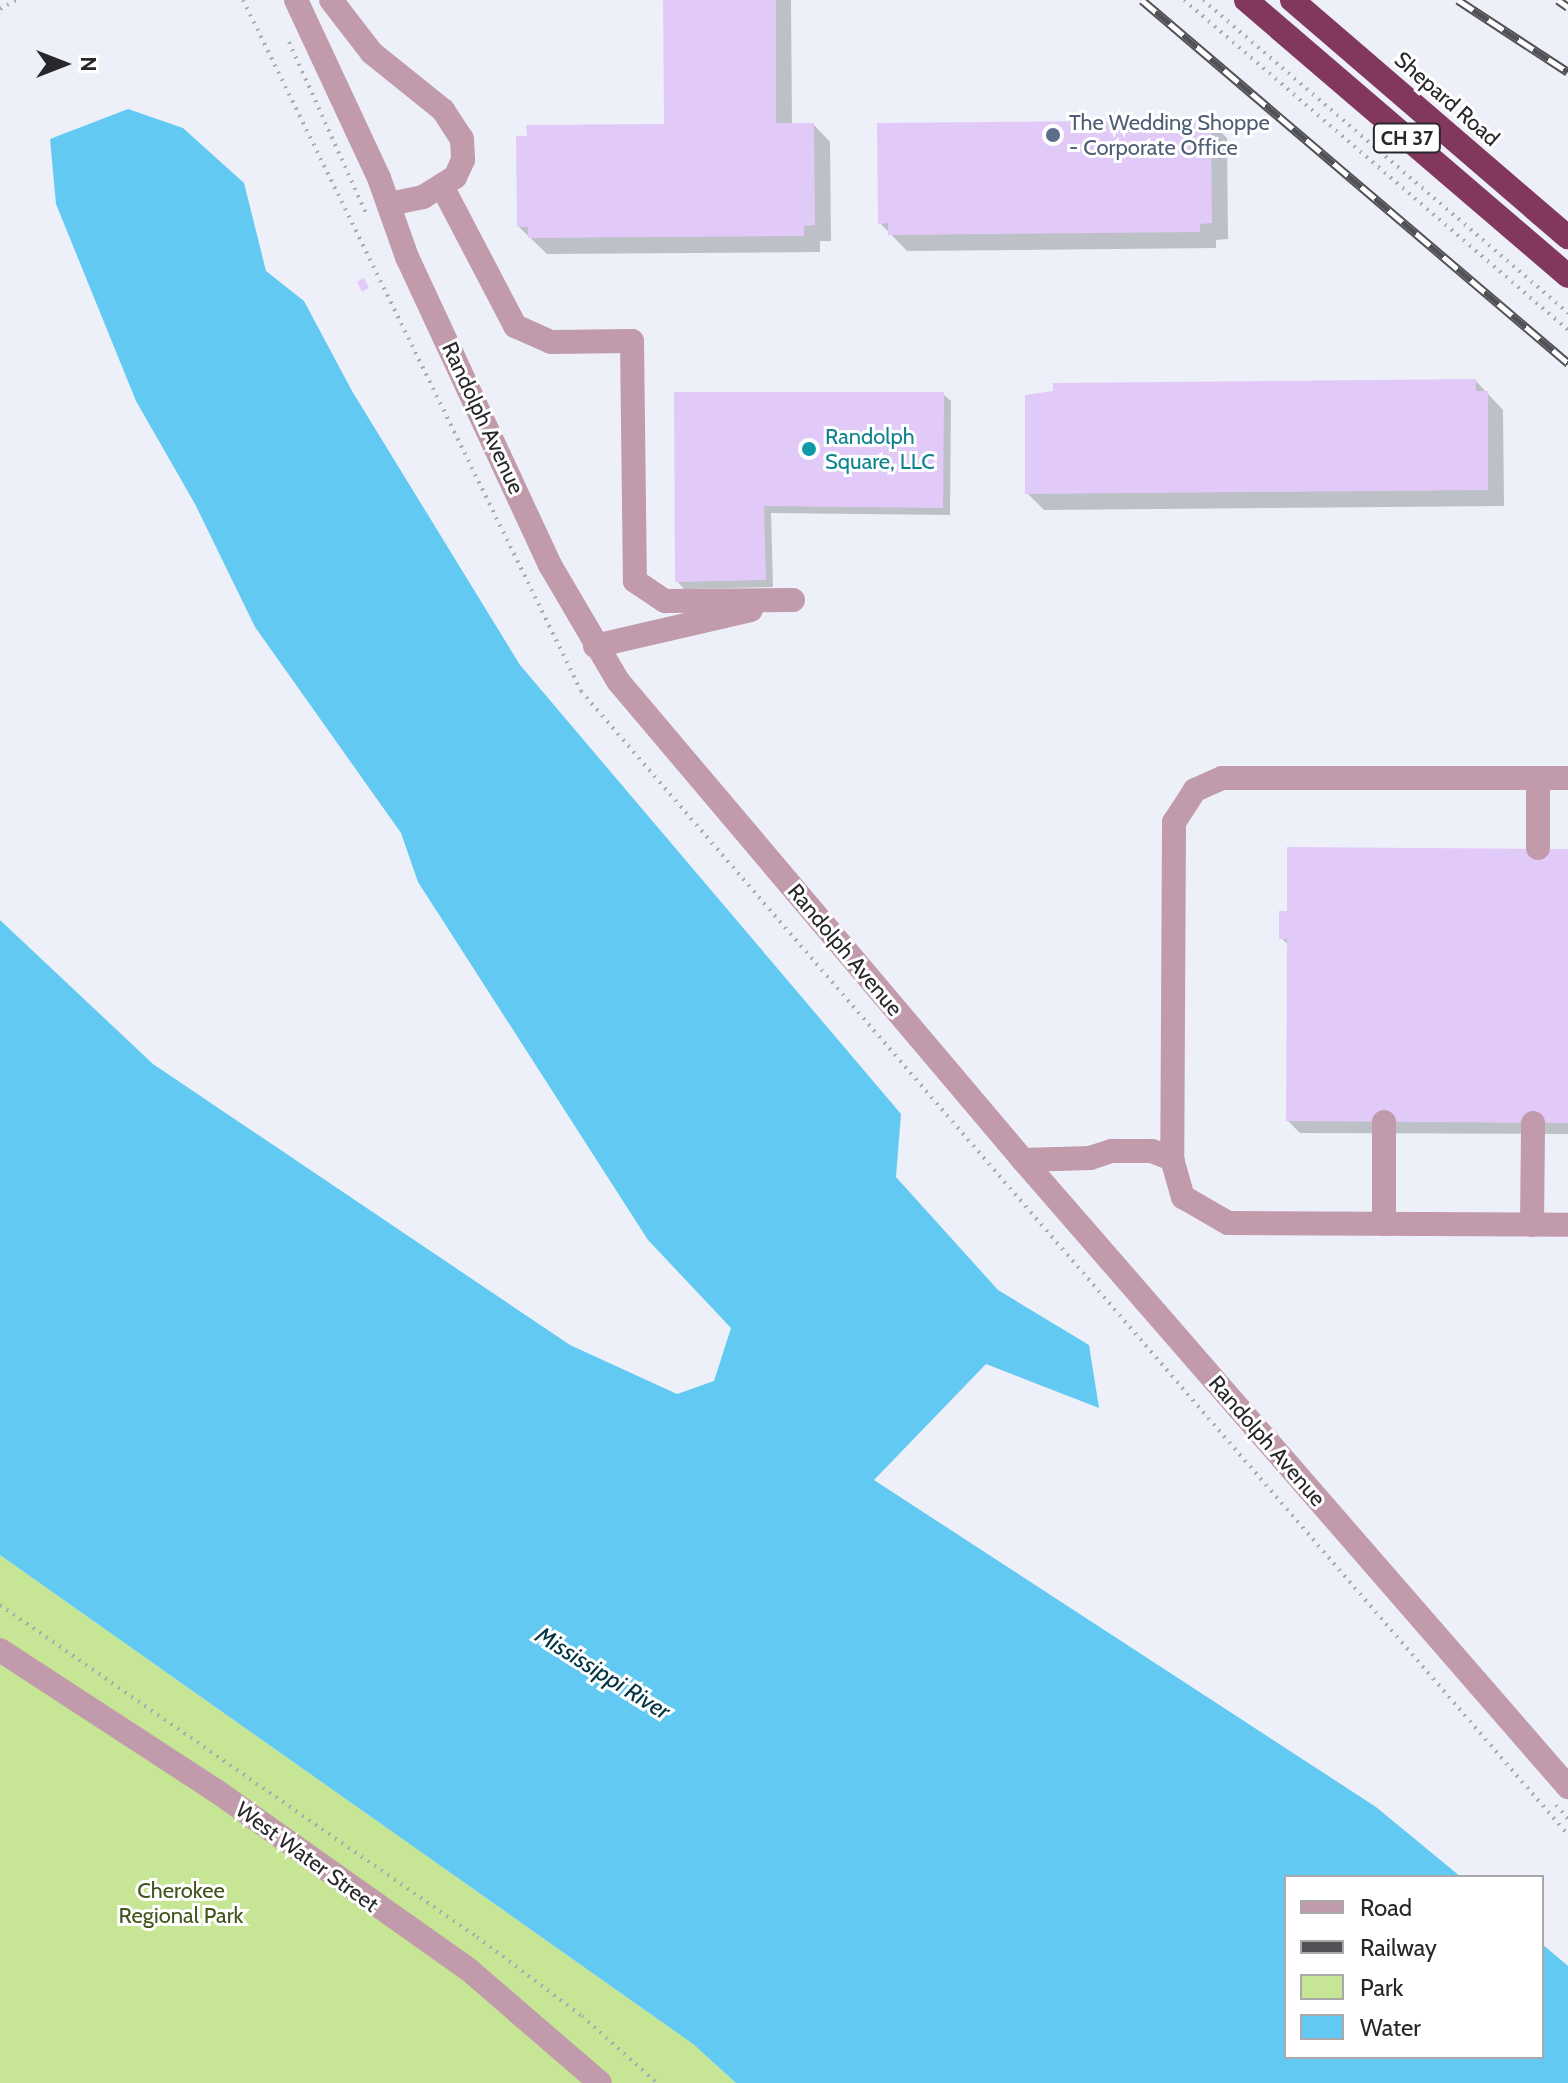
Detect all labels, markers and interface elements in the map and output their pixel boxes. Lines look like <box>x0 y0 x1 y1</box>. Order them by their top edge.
north arrow <box>24 24 104 104</box>
street label: Shepard Road <box>1389 46 1505 152</box>
text: N <box>75 56 102 72</box>
place label: The Wedding Shoppe - Corporate Office <box>1069 109 1270 160</box>
road number: CH 37 <box>1371 122 1443 154</box>
marker: The Wedding Shoppe - Corporate Office <box>1044 126 1062 144</box>
street label: Randolph Avenue <box>436 338 530 498</box>
place label: Randolph Square, LLC <box>825 423 935 474</box>
marker: Randolph Square, LLC <box>800 440 818 458</box>
street label: Randolph Avenue <box>782 879 908 1021</box>
street label: Randolph Avenue <box>1203 1370 1331 1512</box>
water label: Mississippi River <box>531 1620 675 1726</box>
street label: West Water Street <box>230 1796 384 1918</box>
legend <box>1284 1875 1544 2059</box>
park label: Cherokee Regional Park <box>119 1877 243 1928</box>
text: Road <box>1360 1893 1412 1922</box>
text: Railway <box>1360 1933 1437 1962</box>
text: Park <box>1360 1973 1403 2002</box>
text: Water <box>1360 2013 1421 2042</box>

